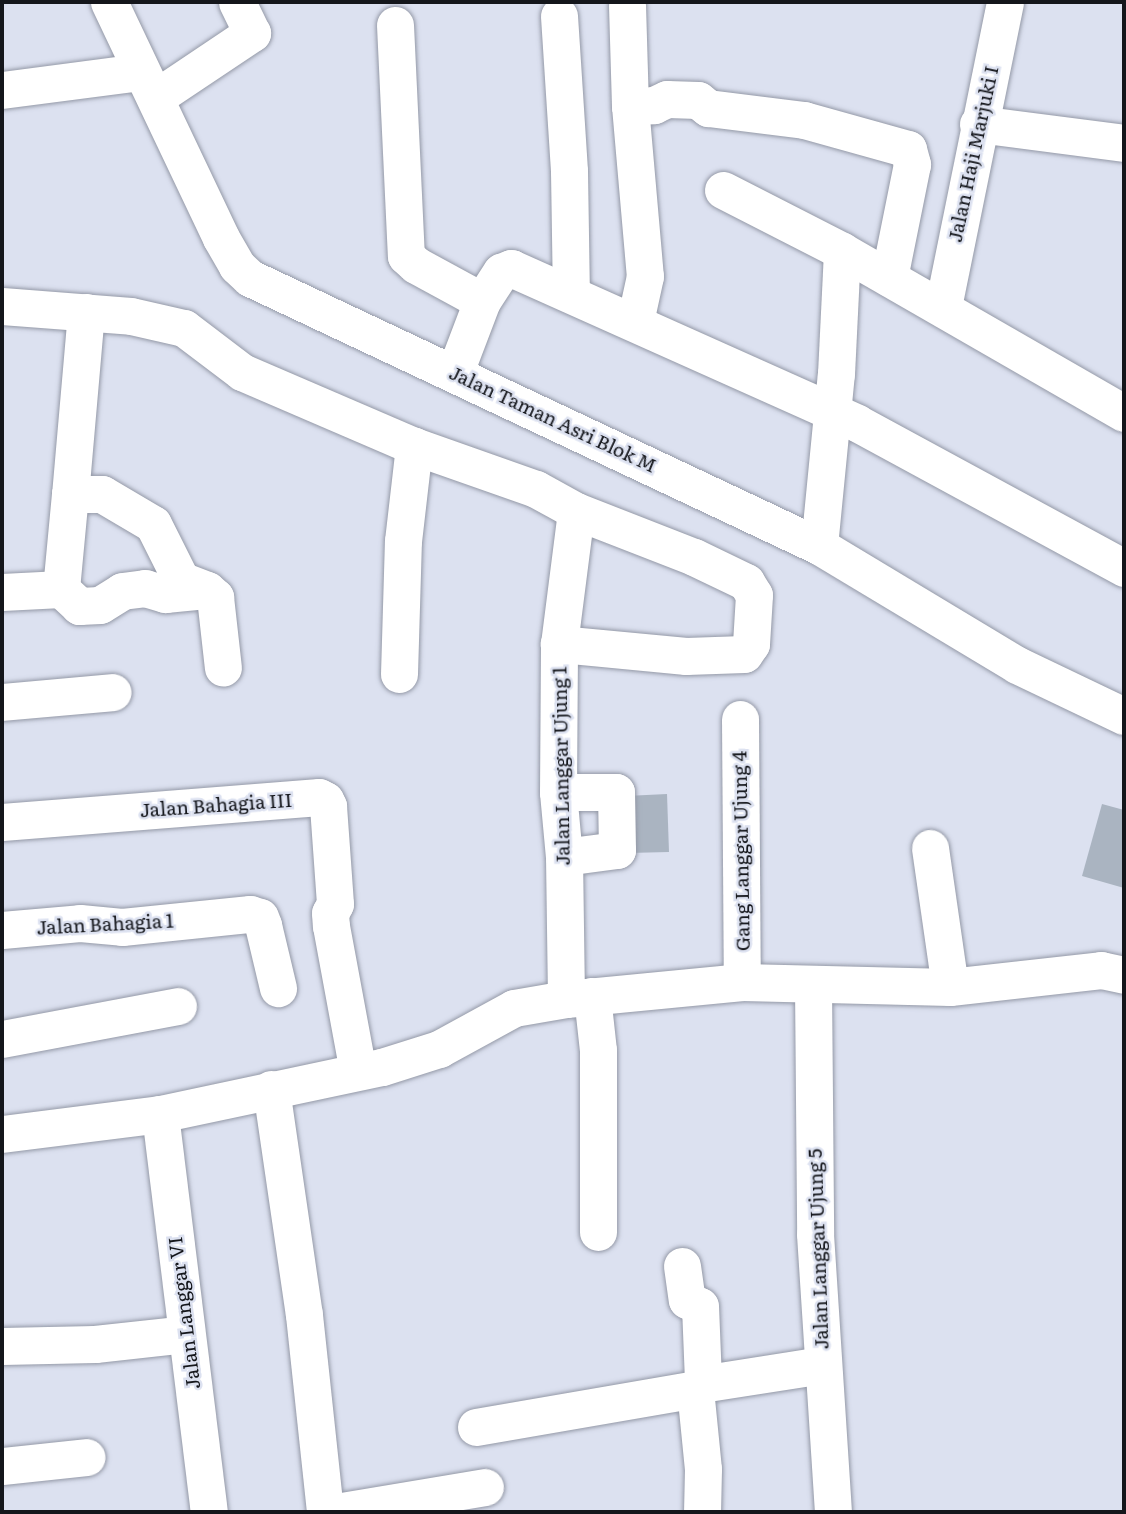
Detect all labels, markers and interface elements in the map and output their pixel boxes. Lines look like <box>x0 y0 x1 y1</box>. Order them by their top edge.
street label: Jalan Haji Marjuki I <box>943 64 1003 244</box>
street label: Jalan Taman Asri Blok M <box>446 361 660 477</box>
street label: Jalan Langgar Ujung 1 <box>548 666 574 866</box>
street label: Gang Langgar Ujung 4 <box>728 751 754 951</box>
street label: Jalan Bahagia III <box>139 788 293 822</box>
street label: Jalan Bahagia 1 <box>36 909 174 939</box>
street label: Jalan Langgar Ujung 5 <box>803 1148 833 1350</box>
street label: Jalan Langgar VI <box>163 1236 205 1390</box>

